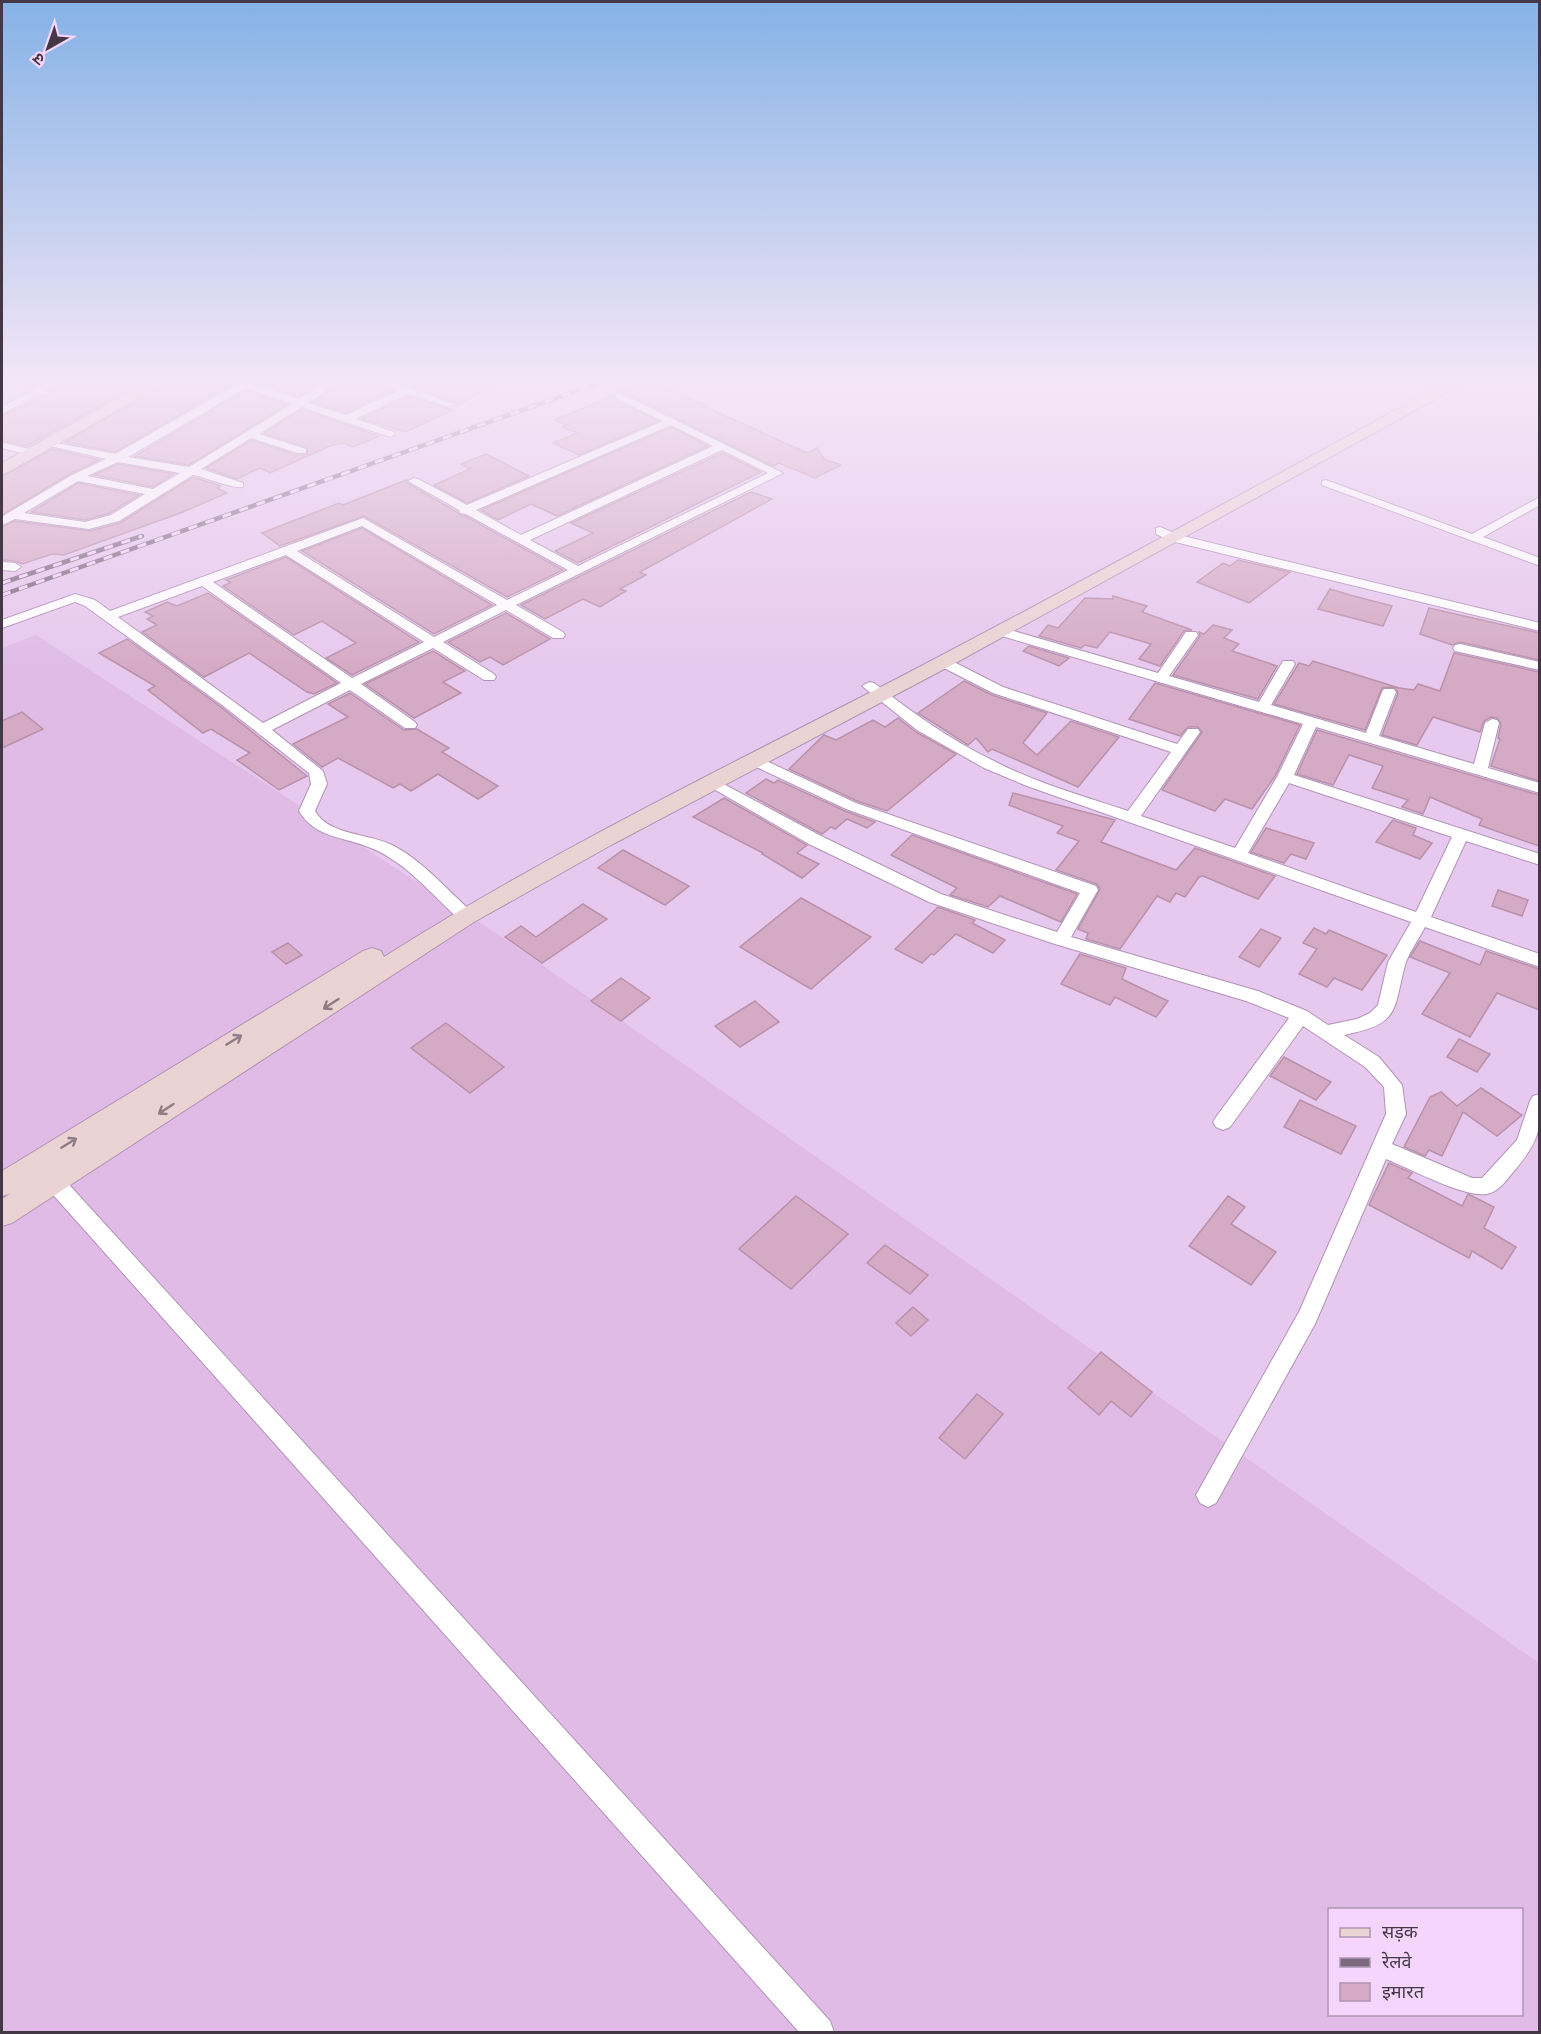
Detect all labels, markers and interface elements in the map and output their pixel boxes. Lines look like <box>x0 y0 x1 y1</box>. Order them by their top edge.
north arrow <box>18 18 78 78</box>
text: उ <box>27 48 49 71</box>
one-way arrow <box>322 997 339 1010</box>
one-way arrow <box>225 1033 242 1045</box>
one-way arrow <box>158 1103 175 1115</box>
one-way arrow <box>60 1136 77 1148</box>
legend <box>1328 1908 1523 2016</box>
text: सड़क <box>1382 1919 1419 1943</box>
text: रेलवे <box>1381 1949 1413 1973</box>
text: इमारत <box>1382 1979 1425 2003</box>

